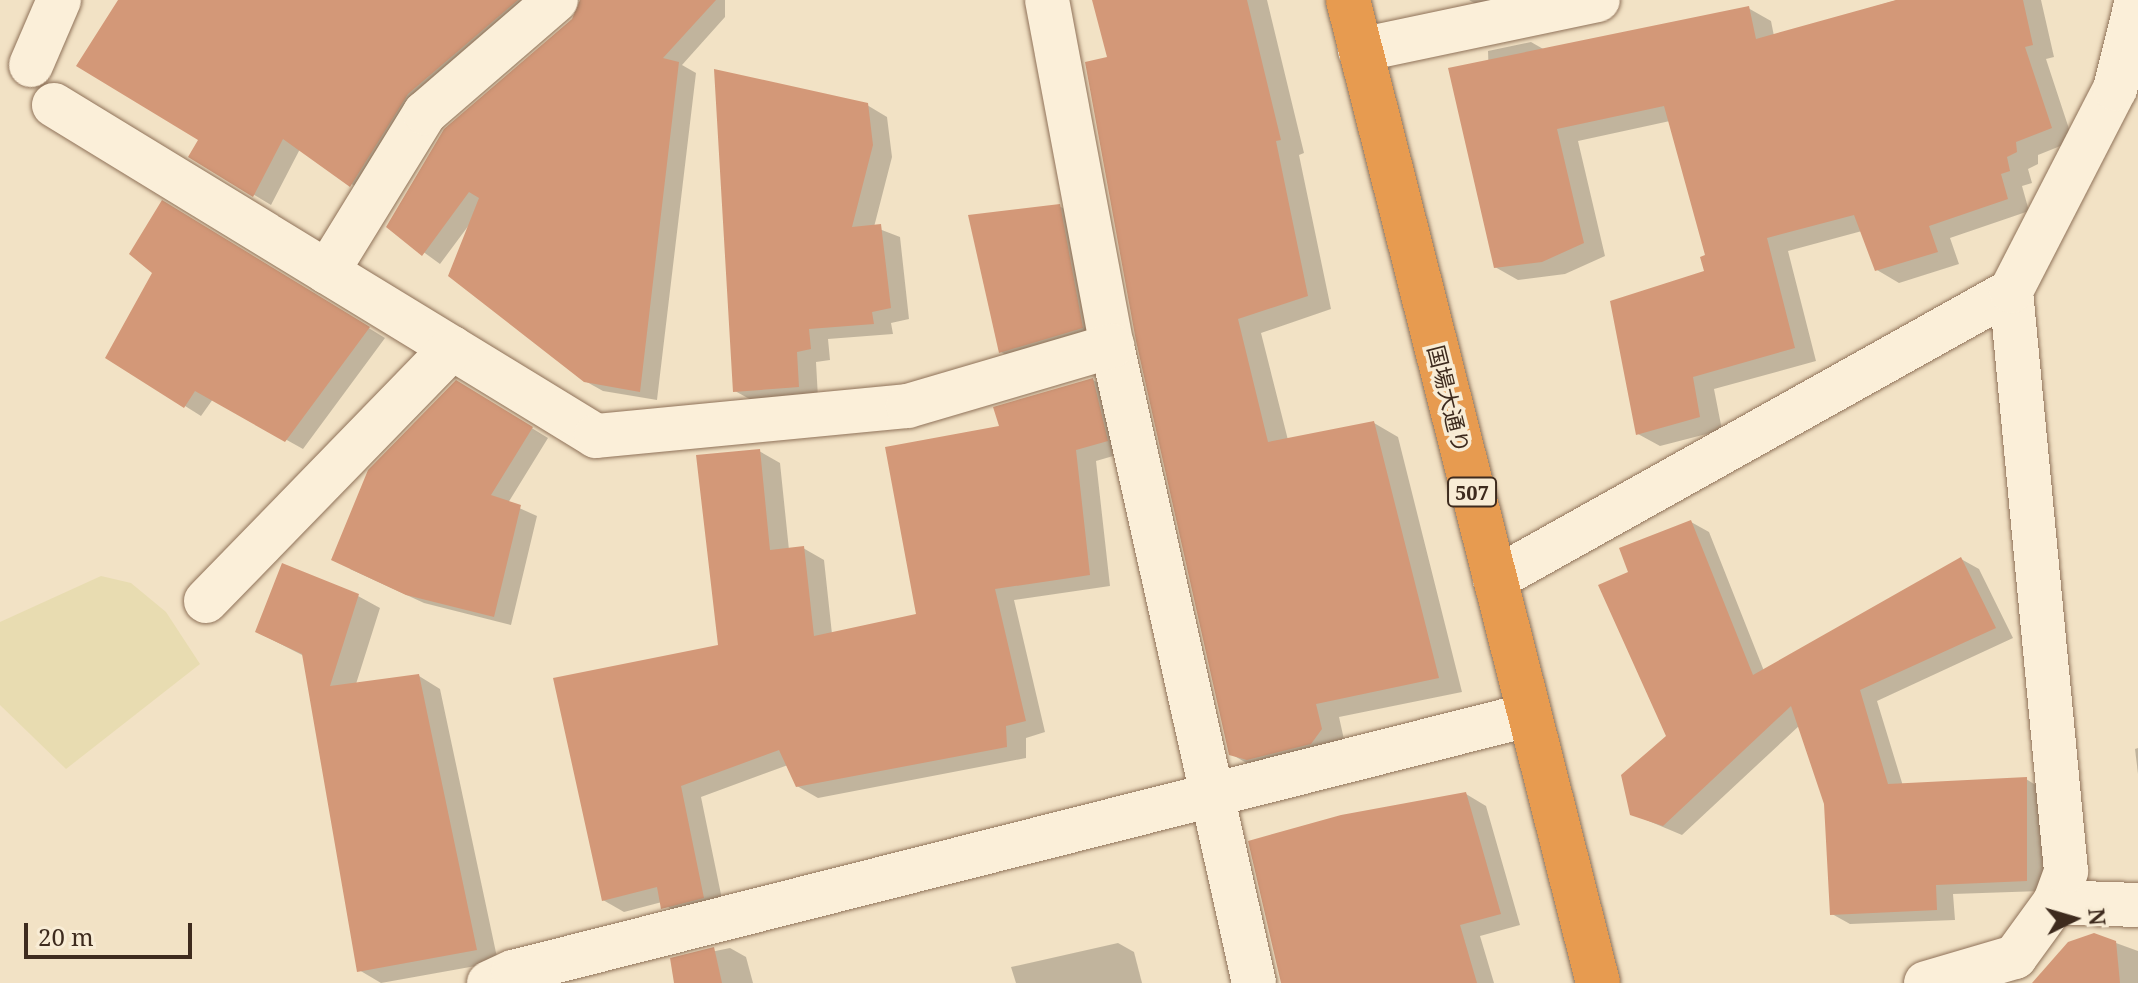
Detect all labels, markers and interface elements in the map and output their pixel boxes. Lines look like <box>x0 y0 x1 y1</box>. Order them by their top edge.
street label: 国場大通り <box>1423 342 1475 456</box>
road number: 507 <box>1446 476 1498 508</box>
north arrow <box>2034 879 2114 959</box>
scale bar <box>28 907 196 957</box>
text: N <box>2082 907 2114 927</box>
text: 20 m <box>38 920 94 953</box>

